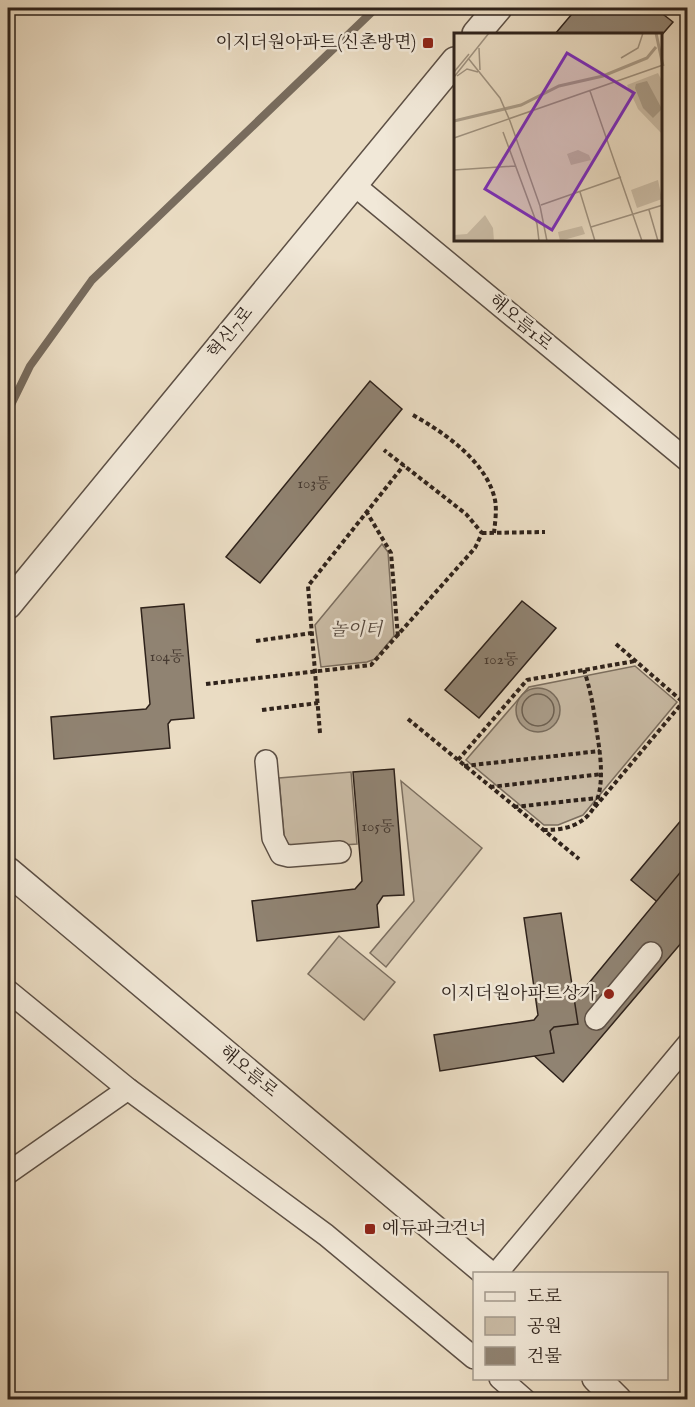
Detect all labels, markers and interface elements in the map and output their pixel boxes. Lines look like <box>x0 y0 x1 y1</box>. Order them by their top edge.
place label: 이지더원아파트(신촌방면) <box>216 32 416 55</box>
inset map <box>454 33 662 242</box>
marker: 이지더원아파트(신촌방면) <box>421 36 435 50</box>
street label: 해오름1로 <box>483 290 557 356</box>
street label: 혁신7로 <box>203 302 259 364</box>
house number: 103동 <box>298 474 331 493</box>
park label: 놀이터 <box>330 619 384 642</box>
house number: 104동 <box>150 647 185 666</box>
house number: 102동 <box>484 650 519 669</box>
house number: 105동 <box>362 817 395 836</box>
place label: 이지더원아파트상가 <box>441 983 598 1006</box>
marker: 이지더원아파트상가 <box>602 987 616 1001</box>
street label: 해오름로 <box>214 1041 282 1103</box>
place label: 에듀파크건너 <box>382 1218 486 1241</box>
marker: 에듀파크건너 <box>363 1222 377 1236</box>
legend <box>473 1272 668 1380</box>
text: 도로 <box>527 1286 562 1309</box>
text: 공원 <box>527 1316 562 1339</box>
text: 건물 <box>527 1346 562 1369</box>

